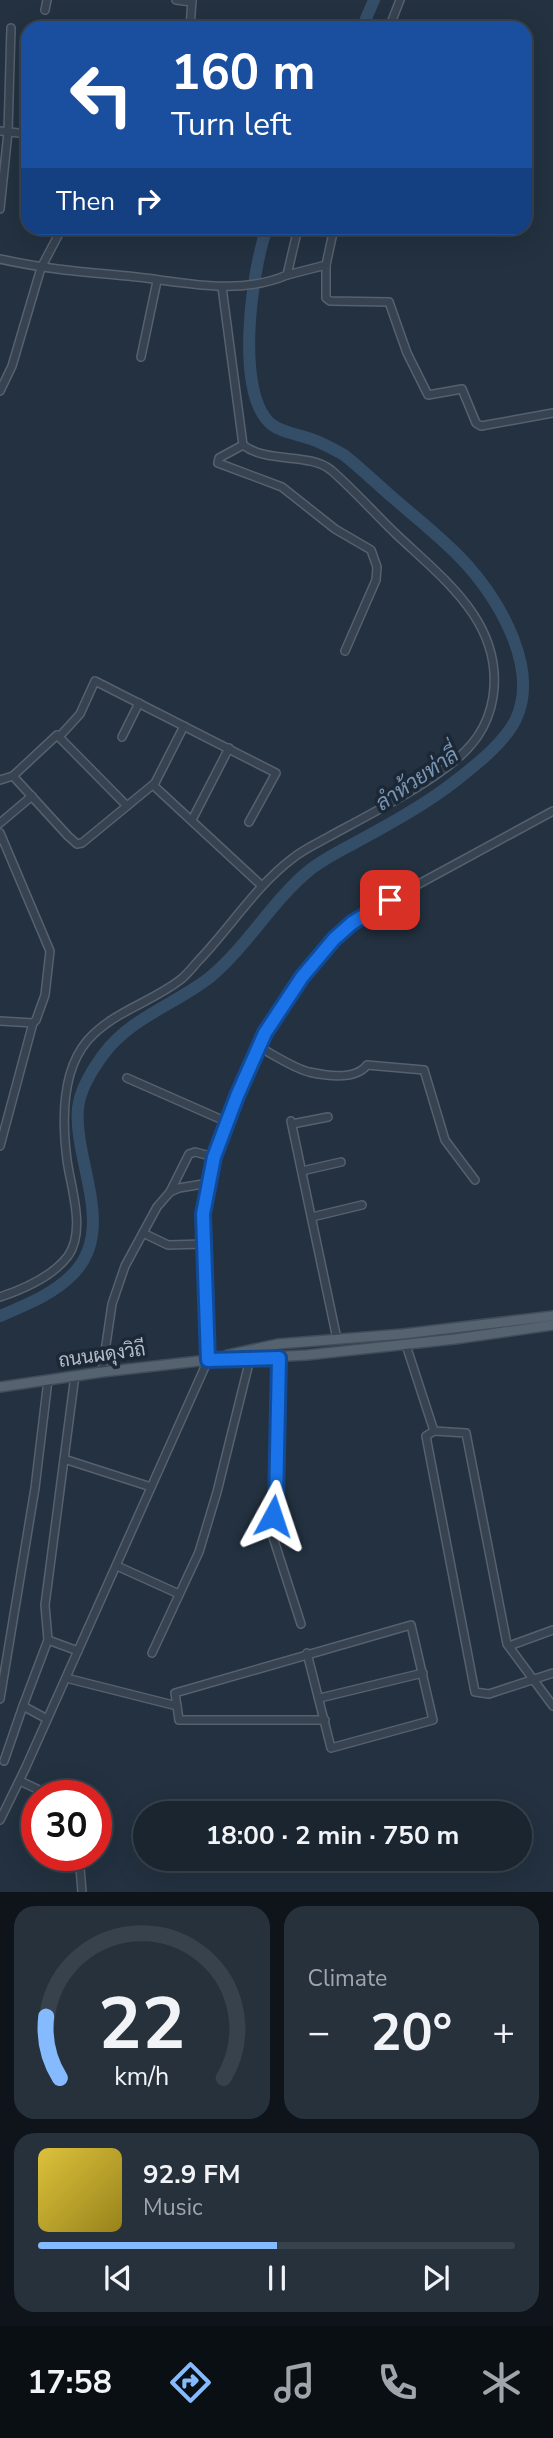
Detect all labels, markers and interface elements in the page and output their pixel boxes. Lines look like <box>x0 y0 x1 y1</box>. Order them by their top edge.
text: 160 m <box>171 39 315 106</box>
icon: left <box>56 49 147 140</box>
text: Turn left <box>171 103 291 146</box>
icon: right <box>129 182 167 220</box>
text: Then <box>56 184 115 219</box>
water label: ลำห้วยท่าลี่ <box>367 735 466 817</box>
pin <box>360 870 420 930</box>
icon: arrive <box>371 881 409 919</box>
street label: ถนนผดุงวิถี <box>57 1336 147 1374</box>
position arrow <box>236 1479 310 1553</box>
speed limit sign: 30 <box>21 1780 112 1871</box>
text: 18:00 · 2 min · 750 m <box>206 1818 459 1853</box>
text: Climate <box>308 1963 387 1994</box>
text: 22 <box>98 1975 185 2075</box>
text: 20° <box>370 1997 452 2068</box>
text: − <box>308 2007 330 2058</box>
text: + <box>492 2007 515 2058</box>
text: km/h <box>114 2060 169 2094</box>
text: 92.9 FM <box>143 2157 240 2192</box>
text: Music <box>143 2192 203 2223</box>
icon: previous <box>99 2259 137 2297</box>
icon: pause <box>258 2259 296 2297</box>
icon: next <box>417 2259 455 2297</box>
icon: directions <box>166 2358 215 2407</box>
icon: music <box>270 2358 319 2407</box>
icon: phone <box>373 2358 422 2407</box>
icon: climate <box>477 2358 526 2407</box>
text: 17:58 <box>27 2361 112 2404</box>

